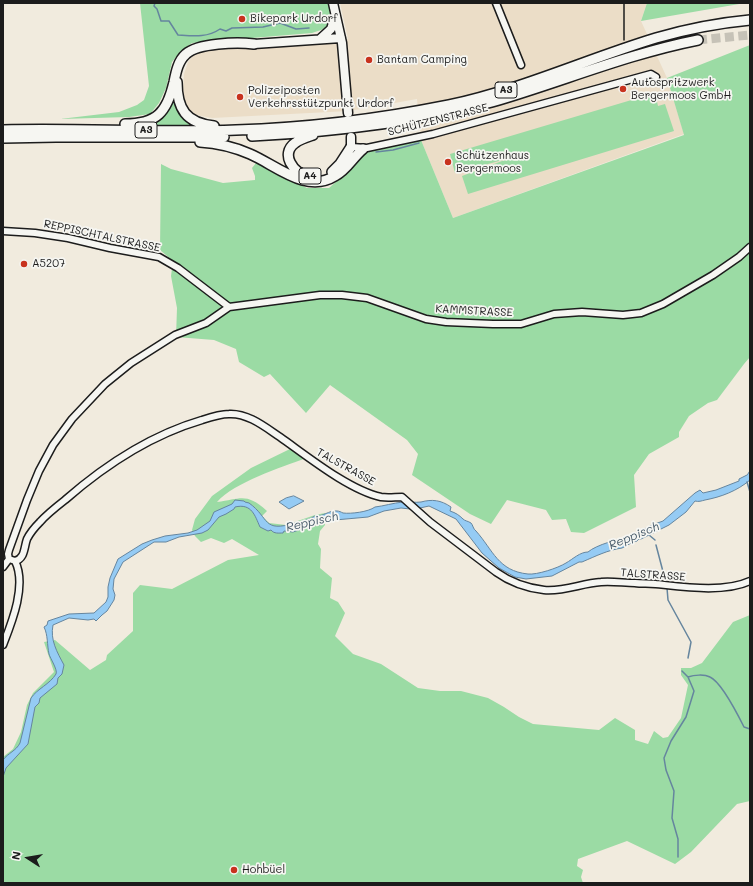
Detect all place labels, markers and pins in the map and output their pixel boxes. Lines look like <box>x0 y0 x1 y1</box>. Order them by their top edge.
place label: Bikepark Urdorf <box>250 12 338 26</box>
marker: Bikepark Urdorf <box>237 14 247 24</box>
place label: Bantam Camping <box>377 53 467 67</box>
marker: Bantam Camping <box>364 55 374 65</box>
place label: Autospritzwerk Bergermoos GmbH <box>631 76 731 102</box>
place label: Polizeiposten Verkehrsstützpunkt Urdorf <box>248 84 394 110</box>
marker: Autospritzwerk Bergermoos GmbH <box>618 84 628 94</box>
marker: Polizeiposten Verkehrsstützpunkt Urdorf <box>235 92 245 102</box>
place label: Schützenhaus Bergermoos <box>456 149 529 175</box>
marker: Schützenhaus Bergermoos <box>443 157 453 167</box>
place label: A5207 <box>32 257 65 271</box>
marker: A5207 <box>19 259 29 269</box>
place label: Hohbüel <box>242 863 285 877</box>
marker: Hohbüel <box>229 865 239 875</box>

